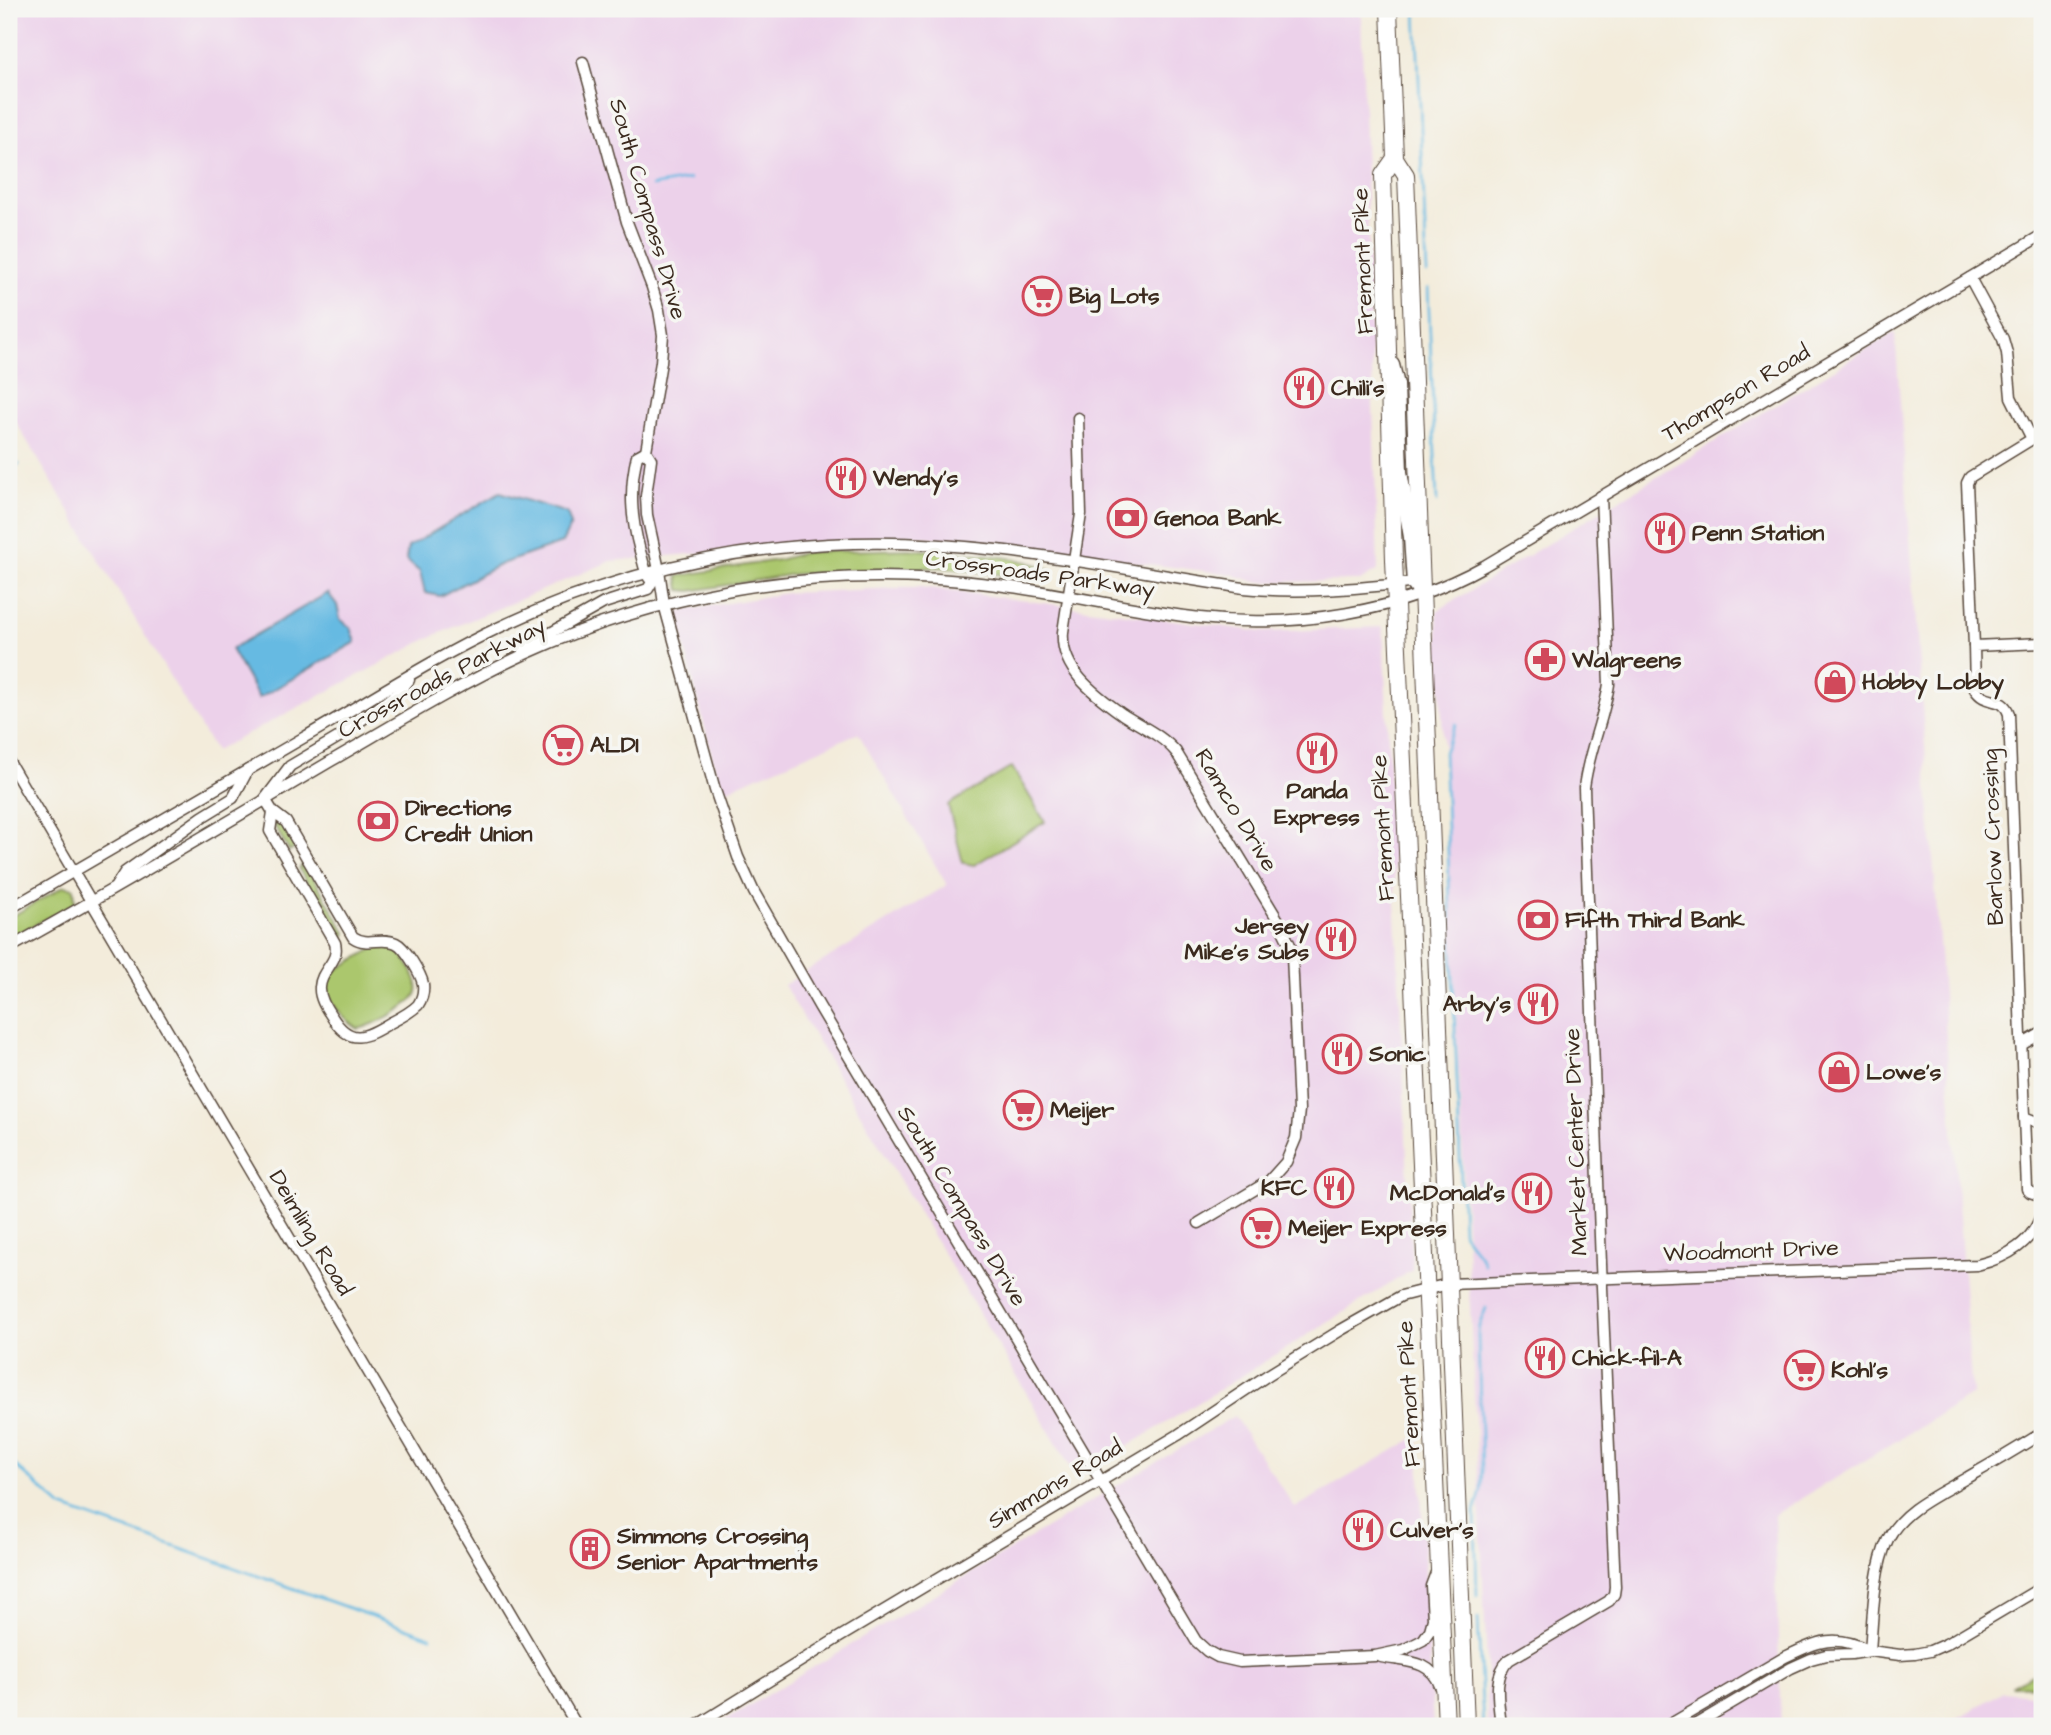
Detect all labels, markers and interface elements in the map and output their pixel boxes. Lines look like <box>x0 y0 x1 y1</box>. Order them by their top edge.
street label: South Compass Drive <box>601 95 695 323</box>
street label: Fremont Pike <box>1344 187 1382 335</box>
supermarket icon: Big Lots <box>1021 275 1063 317</box>
place label: Big Lots <box>1069 280 1160 313</box>
street label: Thompson Road <box>1656 336 1816 450</box>
restaurant icon: Chili's <box>1283 367 1325 409</box>
place label: Chili's <box>1331 372 1385 404</box>
restaurant icon: Wendy's <box>825 457 867 499</box>
place label: Wendy's <box>872 462 959 496</box>
bank icon: Genoa Bank <box>1106 497 1148 539</box>
place label: Genoa Bank <box>1154 502 1282 534</box>
restaurant icon: Penn Station <box>1644 512 1686 554</box>
place label: Penn Station <box>1692 517 1825 549</box>
street label: Crossroads Parkway <box>923 542 1157 607</box>
street label: Crossroads Parkway <box>333 609 552 747</box>
pharmacy icon: Walgreens <box>1524 639 1566 681</box>
place label: Walgreens <box>1571 644 1682 677</box>
shop icon: Hobby Lobby <box>1814 661 1856 703</box>
place label: Hobby Lobby <box>1862 666 2004 700</box>
supermarket icon: ALDI <box>542 724 584 766</box>
place label: ALDI <box>590 729 639 761</box>
restaurant icon: Panda Express <box>1296 732 1338 774</box>
street label: Ramco Drive <box>1187 743 1285 877</box>
street label: Barlow Crossing <box>1974 748 2013 926</box>
street label: Fremont Pike <box>1363 754 1403 902</box>
place label: Panda Express <box>1274 775 1360 833</box>
place label: Directions Credit Union <box>405 792 533 850</box>
bank icon: Directions Credit Union <box>357 800 399 842</box>
bank icon: Fifth Third Bank <box>1517 899 1559 941</box>
place label: Fifth Third Bank <box>1565 904 1745 936</box>
place label: Jersey Mike's Subs <box>1185 910 1309 968</box>
restaurant icon: Jersey Mike's Subs <box>1315 918 1357 960</box>
restaurant icon: Arby's <box>1517 983 1559 1025</box>
place label: Arby's <box>1443 988 1511 1022</box>
street label: Market Center Drive <box>1556 1028 1596 1256</box>
restaurant icon: Sonic <box>1321 1033 1363 1075</box>
place label: Sonic <box>1368 1038 1427 1070</box>
shop icon: Lowe's <box>1818 1051 1860 1093</box>
place label: Lowe's <box>1866 1056 1942 1088</box>
supermarket icon: Meijer <box>1002 1089 1044 1131</box>
place label: Meijer <box>1050 1094 1114 1126</box>
street label: South Compass Drive <box>889 1100 1035 1312</box>
street label: Deimling Road <box>260 1164 361 1302</box>
restaurant icon: KFC <box>1313 1167 1355 1209</box>
place label: KFC <box>1261 1172 1308 1204</box>
restaurant icon: McDonald's <box>1511 1172 1553 1214</box>
place label: McDonald's <box>1390 1177 1505 1209</box>
supermarket icon: Meijer Express <box>1240 1207 1282 1249</box>
place label: Meijer Express <box>1288 1212 1447 1244</box>
street label: Woodmont Drive <box>1663 1232 1839 1270</box>
street label: Fremont Pike <box>1389 1320 1429 1468</box>
restaurant icon: Chick-fil-A <box>1524 1337 1566 1379</box>
place label: Chick-fil-A <box>1572 1342 1682 1374</box>
supermarket icon: Kohl's <box>1783 1349 1825 1391</box>
place label: Kohl's <box>1831 1354 1889 1386</box>
street label: Simmons Road <box>982 1431 1129 1537</box>
restaurant icon: Culver's <box>1342 1509 1384 1551</box>
place label: Culver's <box>1390 1514 1474 1546</box>
place label: Simmons Crossing Senior Apartments <box>616 1520 818 1578</box>
building icon: Simmons Crossing Senior Apartments <box>569 1528 611 1570</box>

